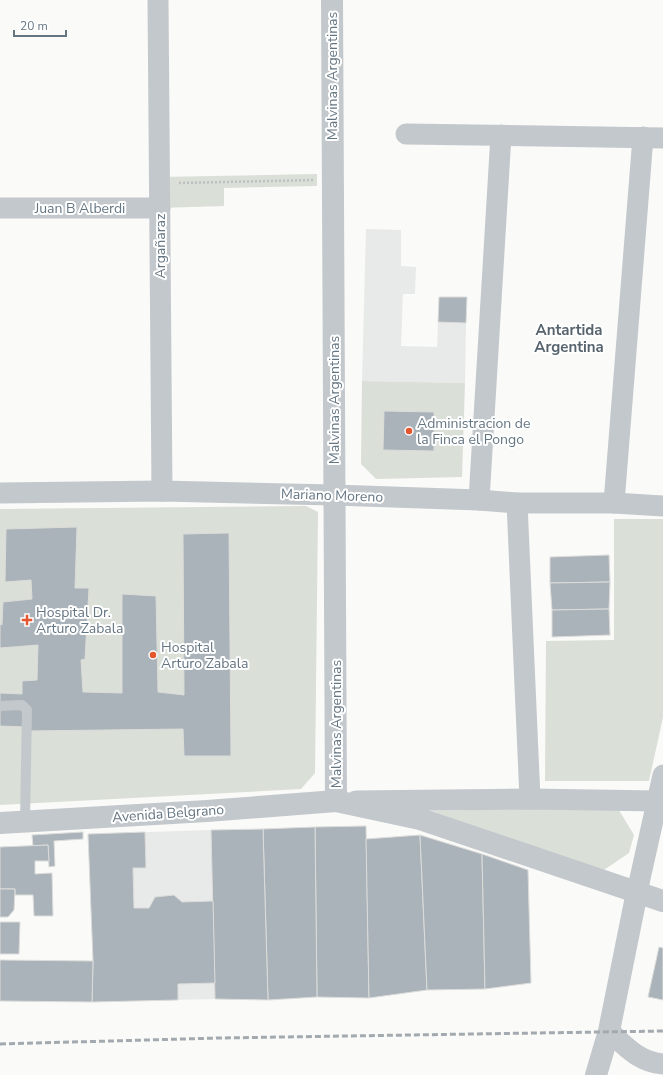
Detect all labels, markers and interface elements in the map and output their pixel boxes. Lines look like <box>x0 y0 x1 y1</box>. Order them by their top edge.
street label: Malvinas Argentinas <box>323 11 342 140</box>
scale bar <box>14 12 66 38</box>
text: 20 m <box>20 18 48 34</box>
street label: Juan B Alberdi <box>34 199 125 218</box>
street label: Argañaraz <box>151 213 170 278</box>
district label: Antartida Argentina <box>534 320 604 357</box>
street label: Malvinas Argentinas <box>325 335 344 464</box>
place label: Administracion de la Finca el Pongo <box>417 414 530 449</box>
marker: Administracion de la Finca el Pongo <box>404 426 414 436</box>
street label: Mariano Moreno <box>281 484 384 507</box>
place label: Hospital Dr. Arturo Zabala <box>36 603 123 638</box>
marker: Hospital Dr. Arturo Zabala <box>21 614 33 626</box>
place label: Hospital Arturo Zabala <box>161 638 248 673</box>
marker: Hospital Arturo Zabala <box>148 650 158 660</box>
street label: Malvinas Argentinas <box>327 659 346 788</box>
street label: Avenida Belgrano <box>111 800 225 827</box>

